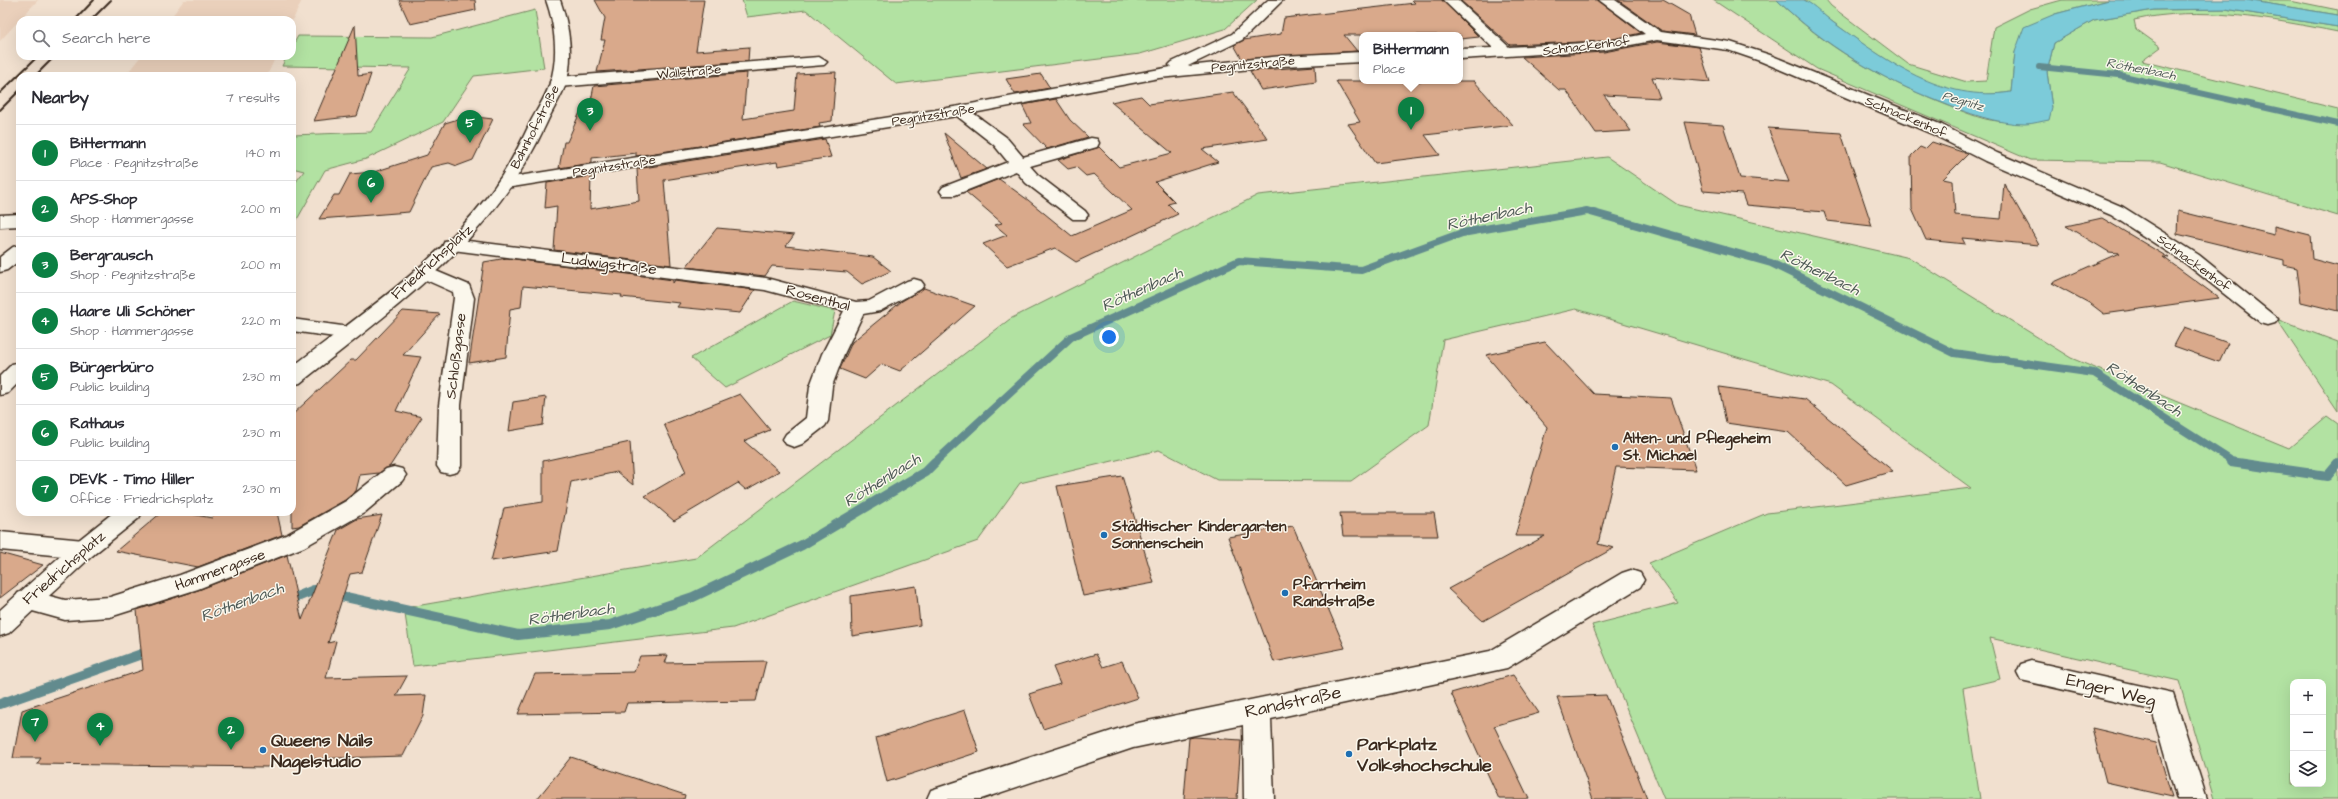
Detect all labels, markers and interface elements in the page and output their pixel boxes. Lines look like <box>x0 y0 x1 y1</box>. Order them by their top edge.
search box <box>16 16 296 60</box>
icon: search <box>30 27 52 49</box>
text: Search here <box>62 28 151 49</box>
popup <box>1359 32 1463 84</box>
street label: Schnackenhof <box>1542 32 1631 60</box>
text: Bittermann <box>1373 39 1449 60</box>
street label: Pegnitzstraße <box>1210 51 1296 78</box>
water label: Röthenbach <box>2105 53 2178 85</box>
street label: Wallstraße <box>656 60 722 84</box>
text: Place <box>1373 60 1405 78</box>
street label: Bahnhofstraße <box>506 82 564 172</box>
text: Nearby <box>32 86 89 110</box>
water label: Pegnitz <box>1940 87 1987 117</box>
text: 7 results <box>226 89 280 107</box>
street label: Schnackenhof <box>1862 92 1950 142</box>
pin: 1 <box>1398 97 1424 130</box>
pin: 3 <box>577 98 603 131</box>
street label: Pegnitzstraße <box>890 100 976 131</box>
pin: 5 <box>457 110 483 143</box>
text: Bittermann <box>70 133 146 154</box>
text: 1 <box>44 144 46 162</box>
text: 140 m <box>246 144 280 162</box>
street label: Pegnitzstraße <box>571 151 657 182</box>
text: Place · Pegnitzstraße <box>70 154 198 172</box>
pin: 6 <box>358 170 384 203</box>
text: APS-Shop <box>70 189 137 210</box>
water label: Röthenbach <box>1444 196 1535 236</box>
text: 2 <box>41 200 49 218</box>
text: 200 m <box>241 200 280 218</box>
text: Shop · Hammergasse <box>70 210 194 228</box>
street label: Friedrichsplatz <box>386 219 478 304</box>
street label: Schnackenhof <box>2153 230 2235 296</box>
water label: Röthenbach <box>1776 243 1865 301</box>
text: Bergrausch <box>70 245 153 266</box>
street label: Ludwigstraße <box>560 248 658 281</box>
text: 3 <box>42 256 48 274</box>
text: 200 m <box>241 256 280 274</box>
water label: Röthenbach <box>1098 261 1187 317</box>
text: Shop · Pegnitzstraße <box>70 266 196 284</box>
street label: Rosenthal <box>784 279 852 317</box>
text: Haare Uli Schöner <box>70 301 195 322</box>
text: 4 <box>41 312 49 330</box>
text: 220 m <box>242 312 280 330</box>
street label: Schloßgasse <box>440 312 473 400</box>
text: Shop · Hammergasse <box>70 322 194 340</box>
your location <box>1099 327 1119 347</box>
water label: Röthenbach <box>2102 356 2187 422</box>
text: Bürgerbüro <box>70 357 153 378</box>
text: 5 <box>40 368 50 386</box>
text: 230 m <box>242 368 280 386</box>
text: Public building <box>70 378 149 396</box>
text: Rathaus <box>70 413 125 434</box>
text: 6 <box>41 424 49 442</box>
text: 230 m <box>242 424 280 442</box>
place label: Alten- und Pflegeheim St. Michael <box>1622 428 1771 466</box>
text: Public building <box>70 434 149 452</box>
marker: Alten- und Pflegeheim St. Michael <box>1610 442 1620 452</box>
water label: Röthenbach <box>839 447 925 512</box>
text: DEVK - Timo Hiller <box>70 469 194 490</box>
text: 7 <box>41 480 49 498</box>
text: 230 m <box>242 480 280 498</box>
text: Office · Friedrichsplatz <box>70 490 213 508</box>
place label: Städtischer Kindergarten Sonnenschein <box>1111 516 1287 554</box>
street label: Friedrichsplatz <box>18 526 110 610</box>
marker: Städtischer Kindergarten Sonnenschein <box>1099 530 1109 540</box>
street label: Hammergasse <box>172 544 269 597</box>
place label: Pfarrheim Randstraße <box>1293 574 1375 612</box>
water label: Röthenbach <box>198 576 287 627</box>
marker: Pfarrheim Randstraße <box>1280 588 1290 598</box>
water label: Röthenbach <box>527 597 616 631</box>
street label: Enger Weg <box>2063 667 2159 714</box>
map controls <box>2290 679 2326 787</box>
button: + <box>2290 679 2326 715</box>
street label: Randstraße <box>1242 680 1344 724</box>
pin: 7 <box>22 709 48 742</box>
pin: 4 <box>87 713 113 746</box>
button: − <box>2290 715 2326 751</box>
pin: 2 <box>218 717 244 750</box>
place label: Queens Nails Nagelstudio <box>271 728 373 775</box>
place label: Parkplatz Volkshochschule <box>1356 732 1492 778</box>
marker: Queens Nails Nagelstudio <box>258 745 268 755</box>
marker: Parkplatz Volkshochschule <box>1344 749 1354 759</box>
button: layers <box>2290 751 2326 787</box>

